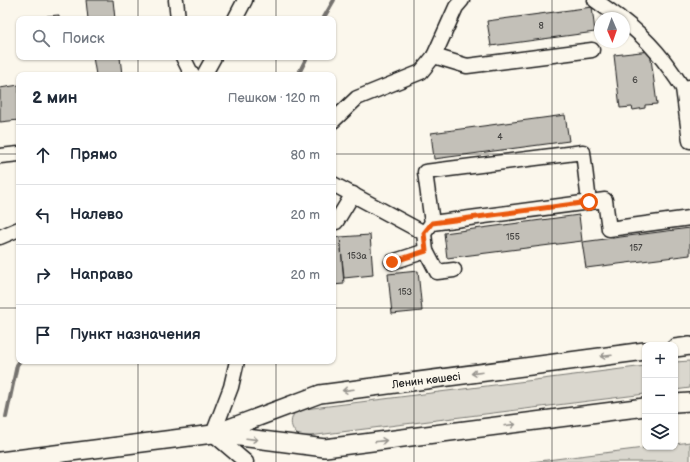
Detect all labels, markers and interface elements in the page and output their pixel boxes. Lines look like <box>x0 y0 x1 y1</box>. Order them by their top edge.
north arrow <box>594 12 630 48</box>
search box <box>16 16 336 60</box>
house number: 8 <box>538 21 544 32</box>
icon: search <box>30 27 52 49</box>
text: Поиск <box>62 29 105 48</box>
house number: 6 <box>632 75 638 86</box>
text: 2 мин <box>32 88 78 108</box>
text: Пешком · 120 m <box>228 90 320 106</box>
house number: 4 <box>497 132 503 143</box>
icon: ahead <box>32 144 54 166</box>
text: Прямо <box>70 145 117 164</box>
text: 80 m <box>291 147 320 163</box>
route start <box>580 193 598 211</box>
icon: left <box>32 204 54 226</box>
text: Налево <box>70 205 123 224</box>
text: 20 m <box>290 207 320 223</box>
house number: 155 <box>506 232 520 243</box>
house number: 157 <box>629 243 643 254</box>
house number: 153а <box>347 251 367 262</box>
route end <box>383 253 401 271</box>
icon: right <box>32 264 54 286</box>
text: Направо <box>70 265 133 284</box>
text: 20 m <box>290 267 320 283</box>
house number: 153 <box>398 287 413 298</box>
icon: arrive <box>32 324 54 346</box>
text: Пункт назначения <box>70 325 201 344</box>
map controls <box>642 342 678 450</box>
button: + <box>642 342 678 378</box>
one-way arrow <box>600 352 613 360</box>
one-way arrow <box>471 369 484 377</box>
street label: Ленин көшесі <box>390 370 461 391</box>
button: − <box>642 378 678 414</box>
one-way arrow <box>342 386 355 394</box>
button: layers <box>642 414 678 450</box>
one-way arrow <box>503 421 516 428</box>
one-way arrow <box>245 435 258 443</box>
one-way arrow <box>374 437 387 445</box>

